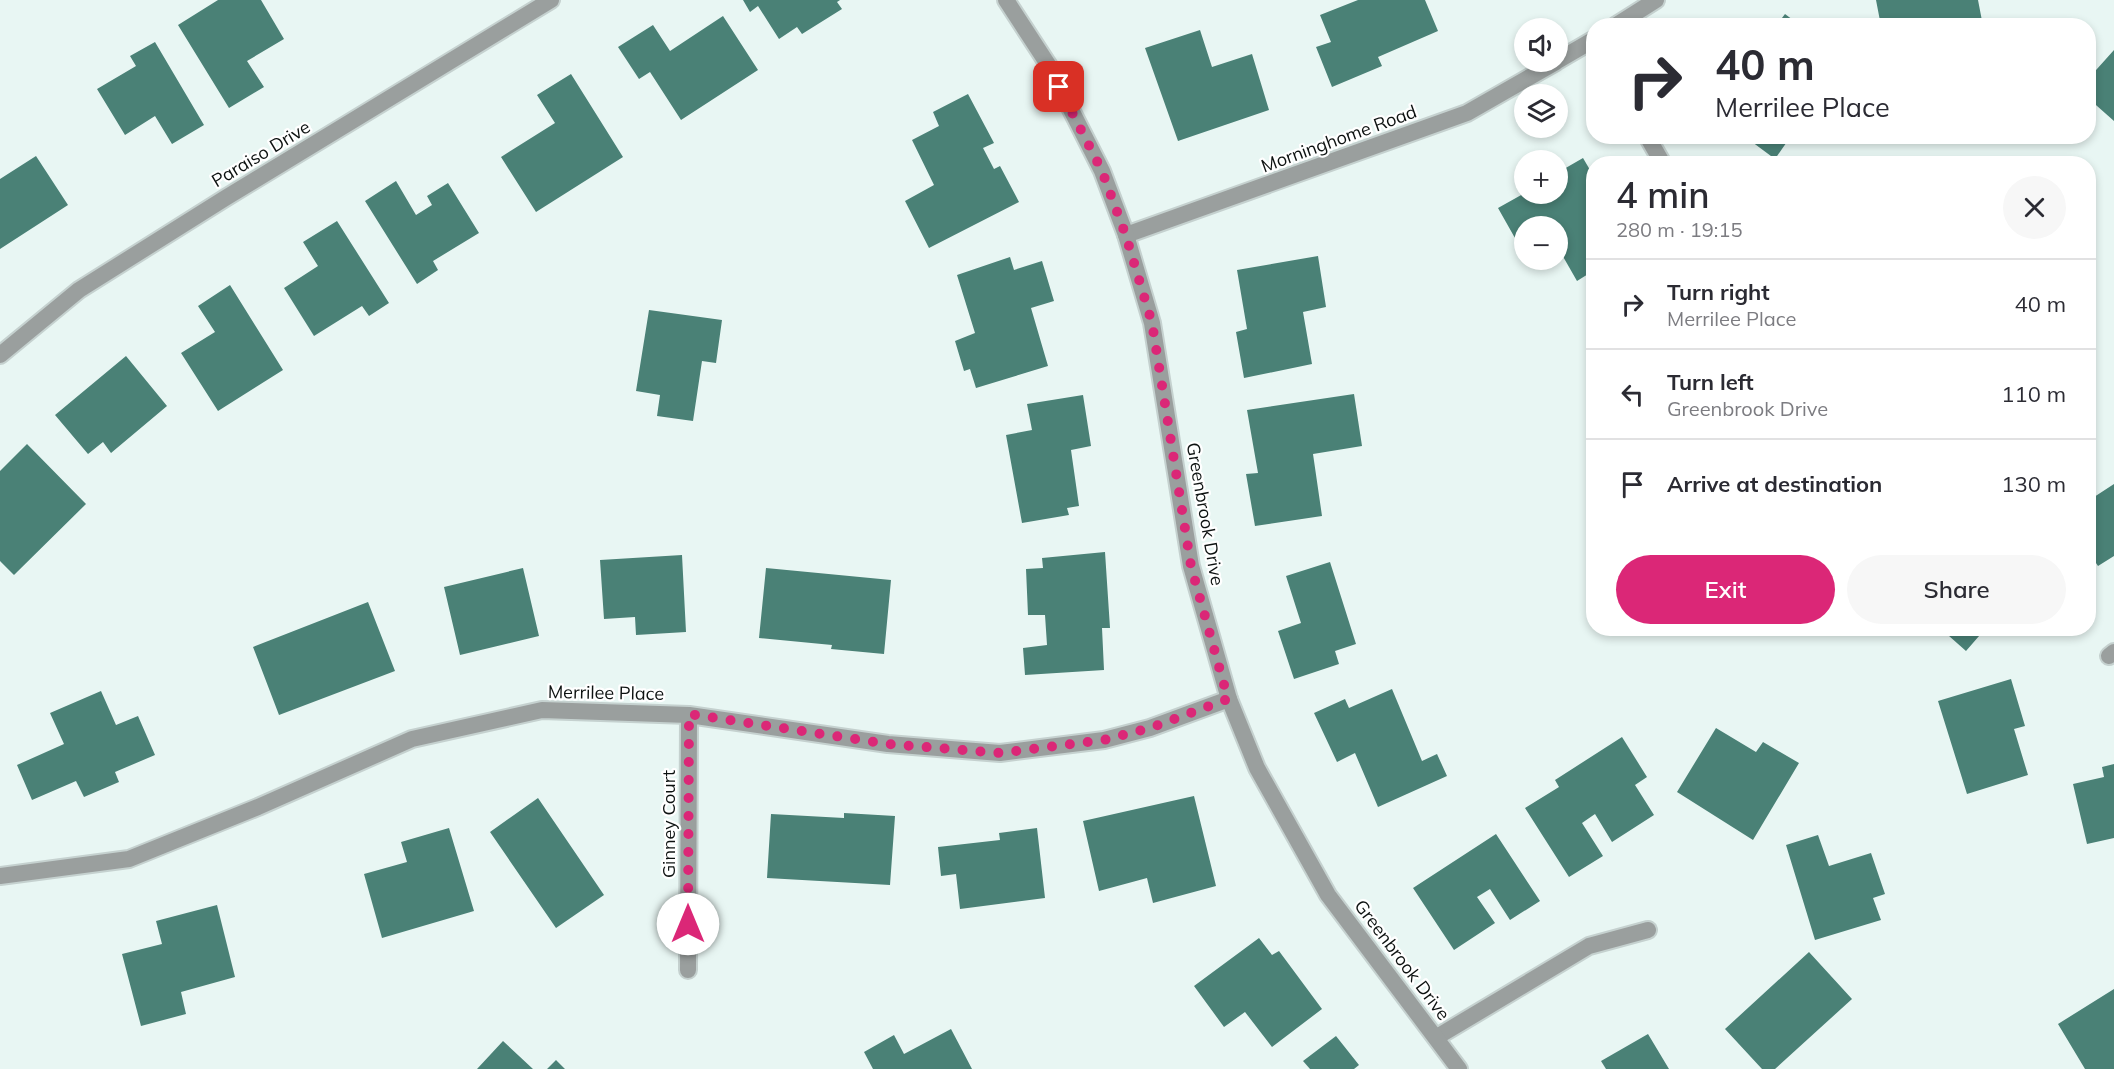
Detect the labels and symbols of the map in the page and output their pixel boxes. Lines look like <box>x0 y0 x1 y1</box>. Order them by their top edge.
pin <box>1033 61 1084 112</box>
street label: Morninghome Road <box>1258 100 1420 177</box>
street label: Paraiso Drive <box>207 115 314 192</box>
street label: Greenbrook Drive <box>1182 441 1229 587</box>
street label: Merrilee Place <box>548 680 664 705</box>
street label: Ginney Court <box>657 770 680 878</box>
position arrow <box>656 892 720 956</box>
street label: Greenbrook Drive <box>1350 895 1455 1024</box>

